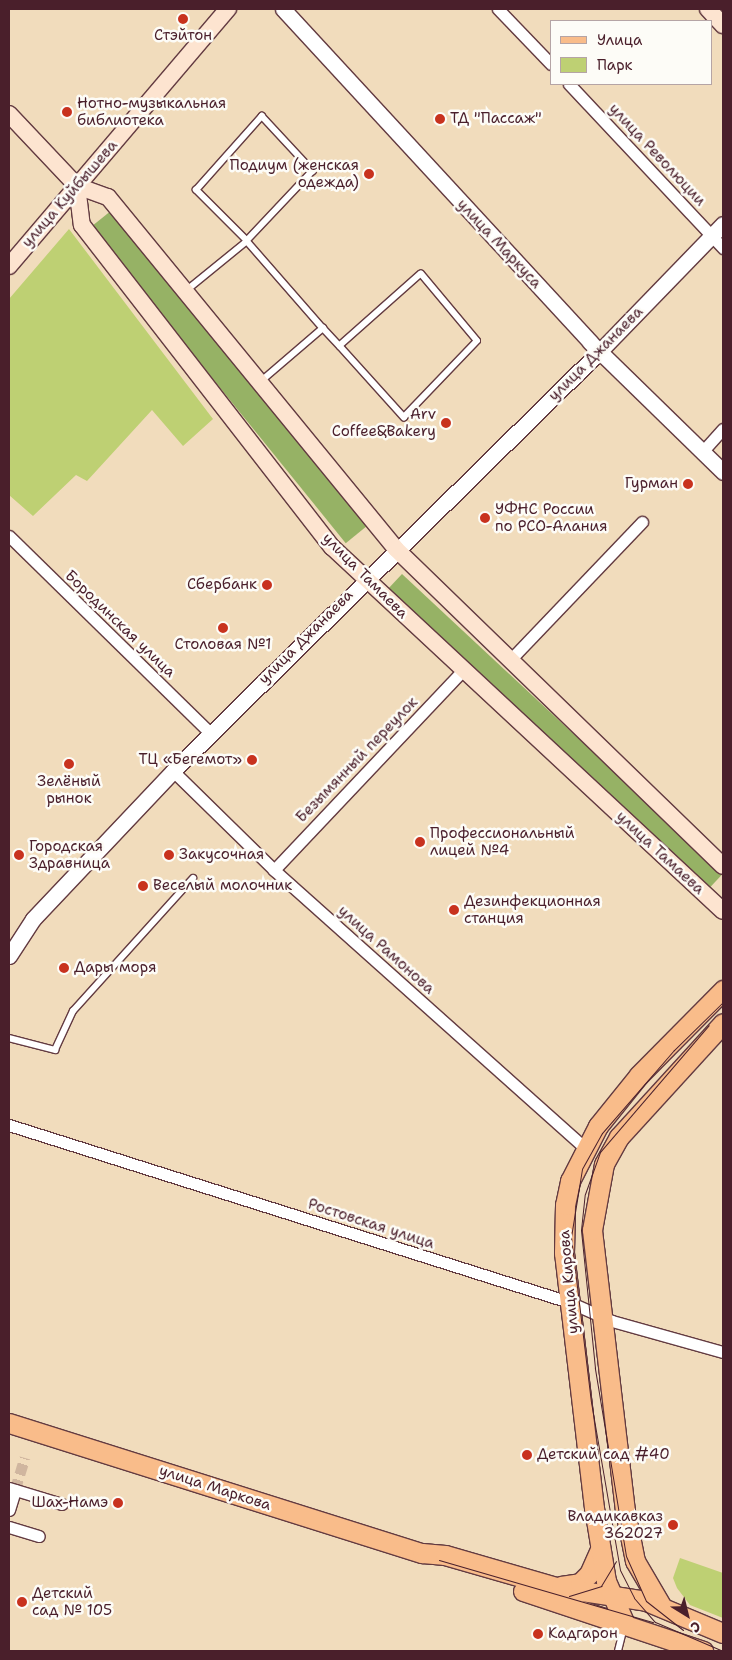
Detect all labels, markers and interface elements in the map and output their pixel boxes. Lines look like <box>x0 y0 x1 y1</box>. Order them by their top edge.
marker: Стэйтон <box>177 13 189 25</box>
legend <box>550 20 712 85</box>
place label: Стэйтон <box>154 27 212 45</box>
text: Улица <box>597 30 642 50</box>
text: Парк <box>597 55 633 75</box>
place label: Нотно-музыкальная библиотека <box>77 94 226 129</box>
street label: улица Революции <box>605 100 709 210</box>
marker: Нотно-музыкальная библиотека <box>61 106 73 118</box>
place label: ТД "Пассаж" <box>450 110 542 128</box>
marker: ТД "Пассаж" <box>434 113 446 125</box>
street label: улица Куйбышева <box>18 137 122 251</box>
place label: Подиум (женская одежда) <box>230 156 359 191</box>
marker: Подиум (женская одежда) <box>363 168 375 180</box>
street label: улица Маркуса <box>453 196 545 292</box>
street label: улица Джанаева <box>545 303 647 405</box>
place label: Arv Coffee&Bakery <box>332 405 436 440</box>
marker: Arv Coffee&Bakery <box>440 417 452 429</box>
place label: Гурман <box>625 475 678 493</box>
marker: Гурман <box>682 478 694 490</box>
place label: УФНС России по РСО-Алания <box>495 500 608 535</box>
marker: УФНС России по РСО-Алания <box>479 512 491 524</box>
street label: улица Тамаева <box>318 529 412 623</box>
street label: Бородинская улица <box>61 567 179 681</box>
place label: Сбербанк <box>187 576 257 594</box>
marker: Сбербанк <box>261 579 273 591</box>
street label: улица Джанаева <box>255 586 357 688</box>
marker: Столовая №1 <box>217 622 229 634</box>
place label: Столовая №1 <box>175 636 271 654</box>
street label: Безымянный переулок <box>292 694 422 826</box>
place label: ТЦ «Бегемот» <box>138 751 242 769</box>
marker: ТЦ «Бегемот» <box>246 754 258 766</box>
marker: Зелёный рынок <box>63 758 75 770</box>
place label: Зелёный рынок <box>37 772 101 807</box>
street label: улица Тамаева <box>612 808 708 898</box>
place label: Профессиональный лицей №4 <box>430 824 574 859</box>
marker: Профессиональный лицей №4 <box>414 836 426 848</box>
place label: Городская Здравница <box>29 837 110 872</box>
place label: Закусочная <box>179 846 264 864</box>
marker: Городская Здравница <box>13 849 25 861</box>
marker: Закусочная <box>163 849 175 861</box>
place label: Веселый молочник <box>153 877 292 895</box>
marker: Веселый молочник <box>137 880 149 892</box>
place label: Дезинфекционная станция <box>464 892 601 927</box>
street label: улица Рамонова <box>334 902 438 998</box>
marker: Дезинфекционная станция <box>448 904 460 916</box>
place label: Дары моря <box>74 959 156 977</box>
marker: Дары моря <box>58 962 70 974</box>
street label: Ростовская улица <box>306 1195 436 1253</box>
street label: улица Кирова <box>555 1229 583 1335</box>
place label: Детский сад #40 <box>537 1446 670 1464</box>
marker: Детский сад #40 <box>521 1449 533 1461</box>
street label: улица Маркова <box>157 1461 273 1515</box>
place label: Шах-Намэ <box>32 1494 108 1512</box>
marker: Шах-Намэ <box>112 1497 124 1509</box>
place label: Владикавказ 362027 <box>567 1507 663 1542</box>
marker: Владикавказ 362027 <box>667 1519 679 1531</box>
place label: Детский сад № 105 <box>32 1584 112 1619</box>
north arrow <box>662 1590 712 1640</box>
marker: Детский сад № 105 <box>16 1596 28 1608</box>
text: С <box>687 1617 705 1637</box>
place label: Кадгарон <box>548 1625 618 1643</box>
marker: Кадгарон <box>532 1628 544 1640</box>

